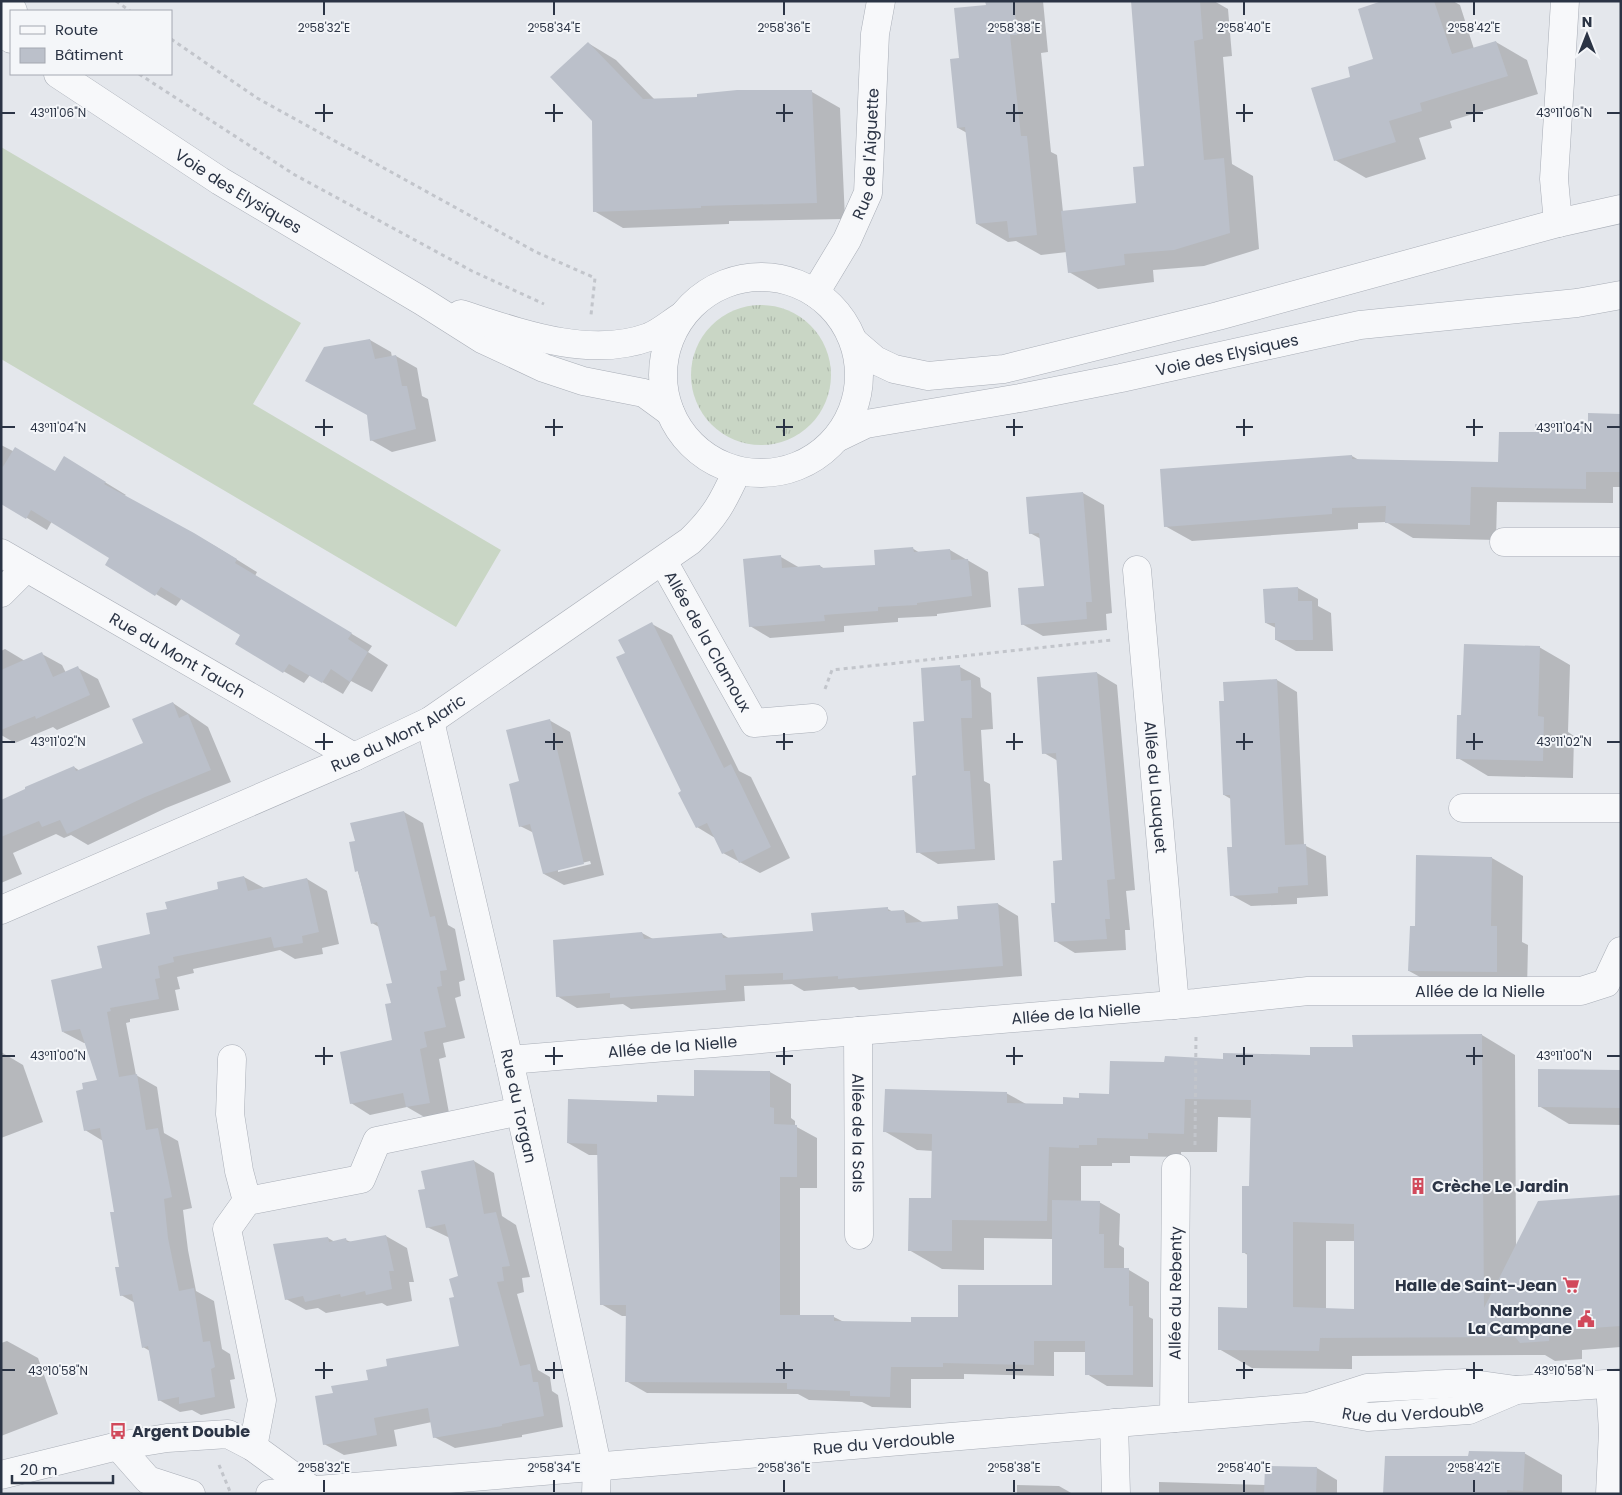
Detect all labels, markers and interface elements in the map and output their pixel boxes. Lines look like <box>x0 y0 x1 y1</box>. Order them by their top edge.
legend <box>10 10 172 75</box>
north arrow <box>1562 10 1612 60</box>
text: N <box>1582 12 1592 32</box>
text: Route <box>55 19 98 40</box>
text: 2°58'32"E <box>298 19 350 36</box>
text: 2°58'34"E <box>527 19 581 36</box>
text: 2°58'36"E <box>757 19 811 36</box>
text: 2°58'38"E <box>987 19 1041 36</box>
text: 2°58'40"E <box>1217 19 1271 36</box>
text: 2°58'42"E <box>1448 19 1500 36</box>
text: Bâtiment <box>55 44 123 65</box>
street label: Rue de l'Aiguette <box>846 87 884 223</box>
text: 43°11'06"N <box>30 104 86 121</box>
text: 43°11'06"N <box>1536 104 1592 121</box>
street label: Voie des Elysiques <box>170 143 306 239</box>
street label: Voie des Elysiques <box>1154 328 1301 381</box>
text: 43°11'04"N <box>30 419 86 436</box>
text: 43°11'04"N <box>1536 419 1592 436</box>
street label: Allée de la Clamoux <box>659 566 757 716</box>
street label: Rue du Mont Tauch <box>105 607 250 703</box>
street label: Rue du Mont Alaric <box>327 688 470 777</box>
street label: Allée du Lauquet <box>1139 720 1173 855</box>
text: 43°11'02"N <box>30 733 86 750</box>
text: 43°11'02"N <box>1536 733 1592 750</box>
street label: Allée de la Nielle <box>1415 980 1545 1003</box>
street label: Allée de la Nielle <box>1010 996 1142 1030</box>
street label: Allée de la Nielle <box>607 1030 738 1063</box>
street label: Rue du Torgan <box>495 1046 543 1165</box>
text: 43°11'00"N <box>30 1047 86 1064</box>
text: 43°11'00"N <box>1536 1047 1592 1064</box>
street label: Allée de la Sals <box>847 1073 870 1193</box>
place label: Crèche Le Jardin <box>1432 1175 1569 1198</box>
building icon: Crèche Le Jardin <box>1408 1176 1428 1196</box>
street label: Allée du Rebenty <box>1163 1226 1187 1360</box>
place label: Halle de Saint-Jean <box>1395 1274 1557 1297</box>
supermarket icon: Halle de Saint-Jean <box>1561 1275 1581 1295</box>
place label: Narbonne La Campane <box>1468 1299 1572 1340</box>
public building icon: Narbonne La Campane <box>1576 1309 1596 1329</box>
text: 43°10'58"N <box>28 1362 88 1379</box>
text: 43°10'58"N <box>1534 1362 1594 1379</box>
street label: Rue du Verdouble <box>1340 1394 1487 1429</box>
place label: Argent Double <box>132 1420 250 1443</box>
bus stop icon: Argent Double <box>108 1421 128 1441</box>
street label: Rue du Verdouble <box>812 1425 956 1460</box>
scale bar <box>12 1452 114 1484</box>
text: 20 m <box>20 1459 58 1480</box>
text: 2°58'32"E <box>298 1459 350 1476</box>
text: 2°58'34"E <box>527 1459 581 1476</box>
text: 2°58'36"E <box>757 1459 811 1476</box>
text: 2°58'38"E <box>987 1459 1041 1476</box>
text: 2°58'40"E <box>1217 1459 1271 1476</box>
text: 2°58'42"E <box>1448 1459 1500 1476</box>

